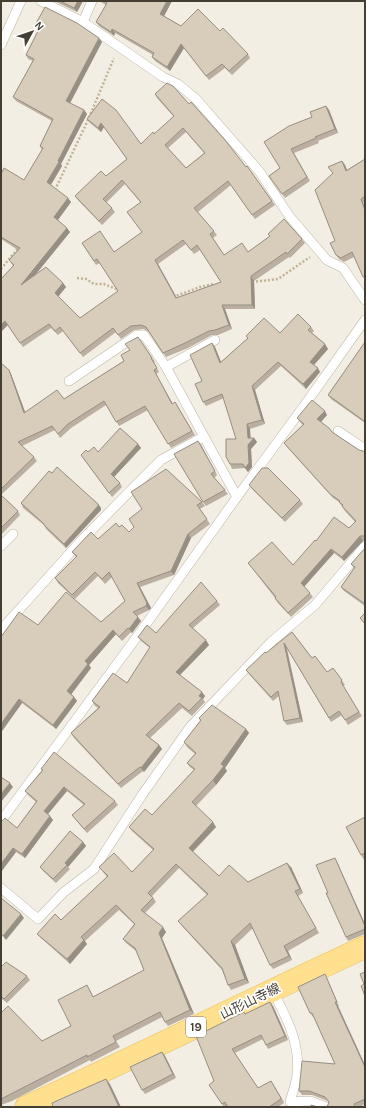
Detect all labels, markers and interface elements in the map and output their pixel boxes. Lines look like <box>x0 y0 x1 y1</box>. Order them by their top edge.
north arrow <box>12 12 52 52</box>
text: N <box>32 19 47 33</box>
street label: 山形山寺線 <box>217 980 283 1022</box>
road number: 19 <box>186 1017 206 1037</box>

